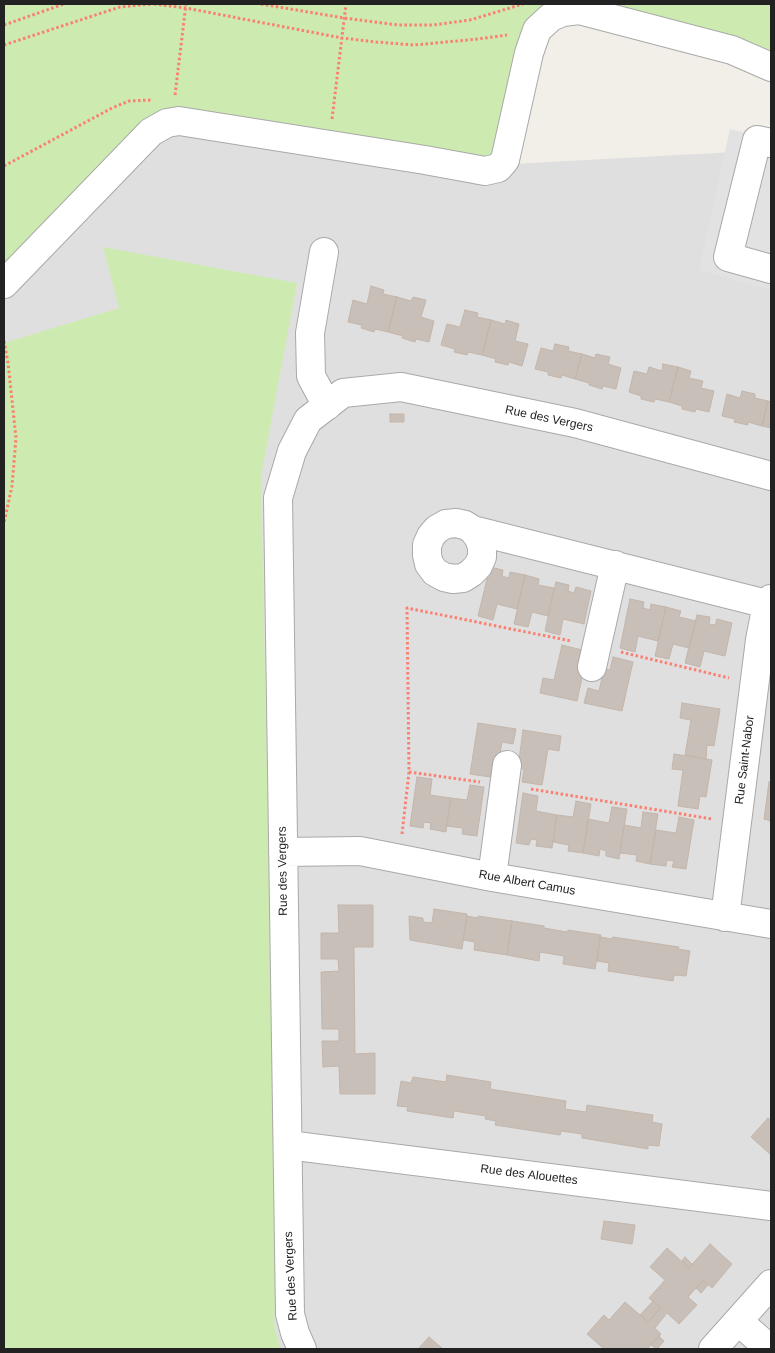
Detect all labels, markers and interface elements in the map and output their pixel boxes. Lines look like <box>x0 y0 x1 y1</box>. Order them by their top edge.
street label: Rue des Vergers <box>504 403 594 435</box>
street label: Rue Saint-Nabor <box>732 715 758 805</box>
street label: Rue des Vergers <box>275 826 291 916</box>
street label: Rue Albert Camus <box>477 867 577 899</box>
street label: Rue des Alouettes <box>479 1162 579 1188</box>
street label: Rue des Vergers <box>281 1231 301 1321</box>

